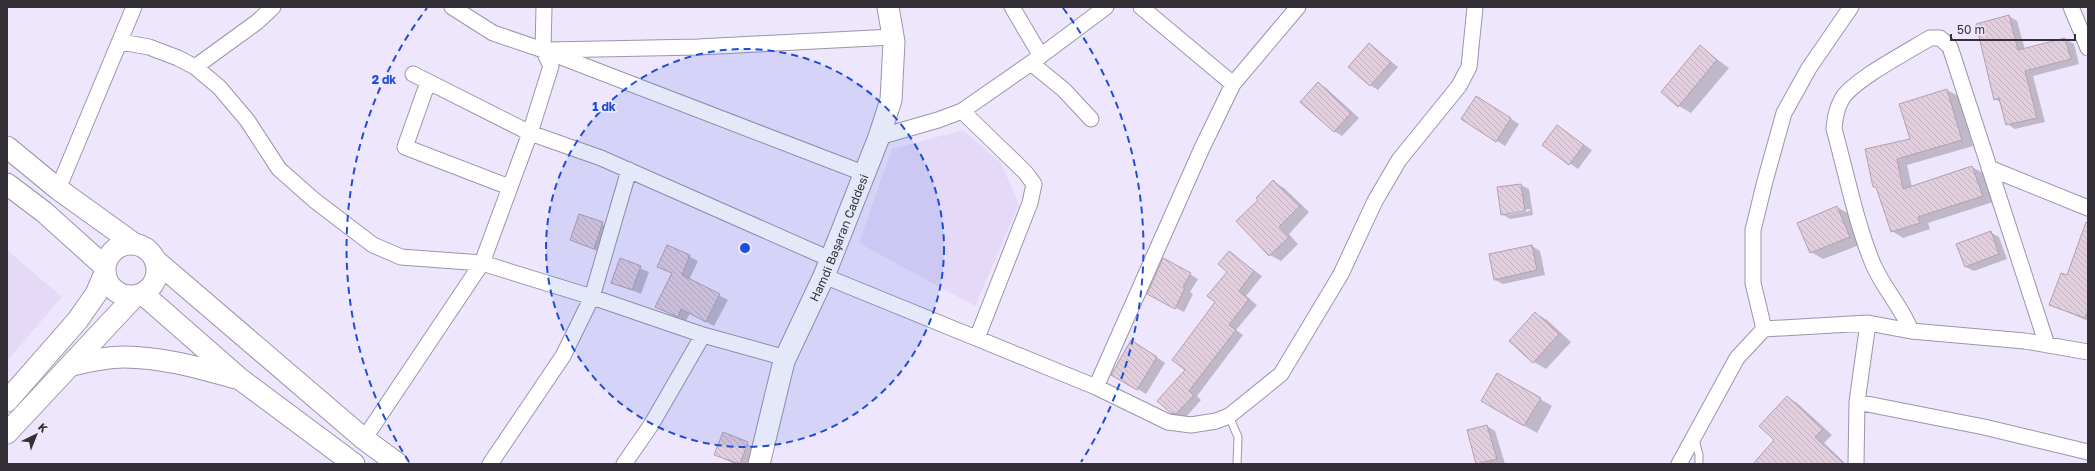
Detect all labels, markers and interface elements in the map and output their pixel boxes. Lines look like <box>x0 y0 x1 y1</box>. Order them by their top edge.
scale bar <box>1951 16 2075 42</box>
text: 50 m <box>1957 22 1985 37</box>
text: 2 dk <box>372 72 396 87</box>
text: 1 dk <box>592 99 616 114</box>
street label: Hamdi Başaran Caddesi <box>806 172 871 304</box>
centre of rings <box>738 241 752 255</box>
north arrow <box>16 415 56 455</box>
text: K <box>36 420 51 435</box>

